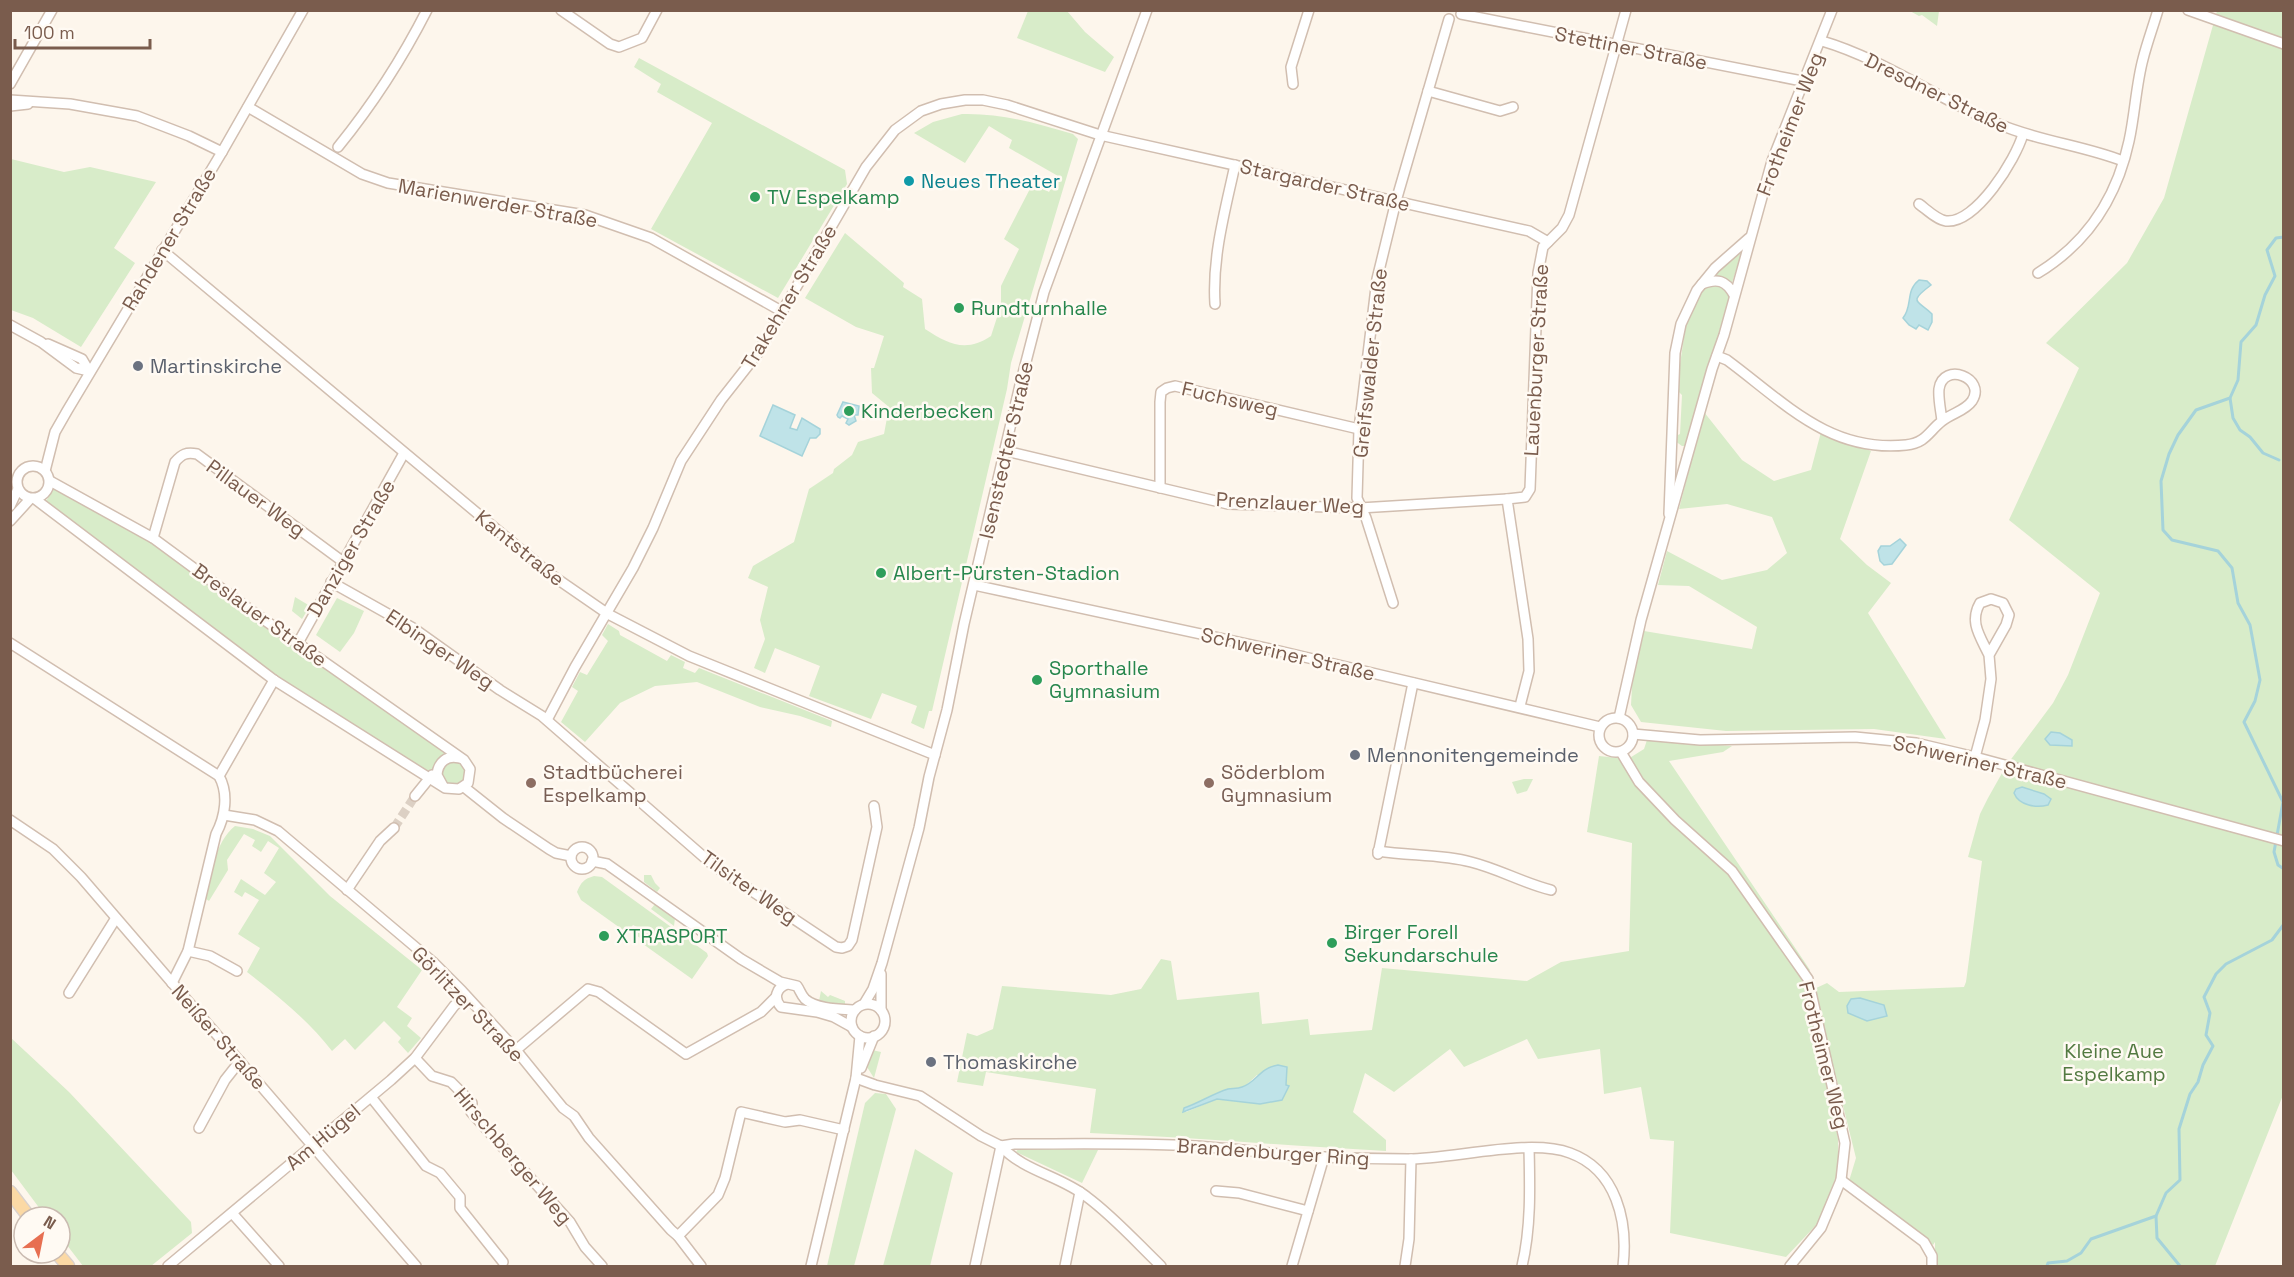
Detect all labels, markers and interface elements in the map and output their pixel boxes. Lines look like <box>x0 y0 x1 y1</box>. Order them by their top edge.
scale bar <box>15 12 150 50</box>
street label: Stettiner Straße <box>1553 20 1709 76</box>
text: 100 m <box>24 21 75 44</box>
street label: Dresdner Straße <box>1861 47 2013 139</box>
street label: Frotheimer Weg <box>1751 49 1829 199</box>
street label: Stargarder Straße <box>1238 153 1412 217</box>
street label: Rahdener Straße <box>116 163 222 315</box>
place label: Neues Theater <box>921 168 1060 194</box>
street label: Marienwerder Straße <box>396 173 600 233</box>
marker: Neues Theater <box>902 174 916 188</box>
place label: TV Espelkamp <box>767 184 900 210</box>
marker: TV Espelkamp <box>748 190 762 204</box>
street label: Trakehner Straße <box>735 220 843 374</box>
street label: Lauenburger Straße <box>1518 263 1554 457</box>
street label: Greifswalder Straße <box>1347 267 1393 459</box>
place label: Rundturnhalle <box>971 295 1108 321</box>
marker: Rundturnhalle <box>952 301 966 315</box>
place label: Martinskirche <box>150 353 282 379</box>
marker: Martinskirche <box>131 359 145 373</box>
street label: Isenstedter Straße <box>973 359 1039 541</box>
street label: Fuchsweg <box>1179 375 1281 423</box>
place label: Kinderbecken <box>861 398 994 424</box>
marker: Kinderbecken <box>842 404 856 418</box>
street label: Pillauer Weg <box>201 453 311 543</box>
street label: Danziger Straße <box>301 475 401 621</box>
street label: Prenzlauer Weg <box>1215 486 1365 520</box>
street label: Kantstraße <box>470 504 570 592</box>
street label: Breslauer Straße <box>188 557 332 673</box>
place label: Albert-Pürsten-Stadion <box>893 560 1120 586</box>
marker: Albert-Pürsten-Stadion <box>874 566 888 580</box>
street label: Elbinger Weg <box>381 603 499 695</box>
street label: Schweriner Straße <box>1198 621 1378 687</box>
place label: Sporthalle Gymnasium <box>1049 655 1160 704</box>
marker: Sporthalle Gymnasium <box>1030 673 1044 687</box>
street label: Schweriner Straße <box>1890 729 2070 795</box>
place label: Mennonitengemeinde <box>1367 742 1579 768</box>
marker: Mennonitengemeinde <box>1348 748 1362 762</box>
place label: Stadtbücherei Espelkamp <box>543 759 683 808</box>
place label: Söderblom Gymnasium <box>1221 759 1332 808</box>
marker: Stadtbücherei Espelkamp <box>524 776 538 790</box>
marker: Söderblom Gymnasium <box>1202 776 1216 790</box>
street label: Tilsiter Weg <box>696 844 802 930</box>
place label: Birger Forell Sekundarschule <box>1344 919 1499 968</box>
place label: XTRASPORT <box>616 923 728 949</box>
marker: XTRASPORT <box>597 929 611 943</box>
marker: Birger Forell Sekundarschule <box>1325 936 1339 950</box>
street label: Görlitzer Straße <box>406 941 530 1067</box>
street label: Frotheimer Weg <box>1793 978 1855 1132</box>
street label: Neißer Straße <box>166 979 272 1095</box>
park label: Kleine Aue Espelkamp <box>2062 1038 2166 1087</box>
place label: Thomaskirche <box>943 1049 1077 1075</box>
marker: Thomaskirche <box>924 1055 938 1069</box>
street label: Hirschberger Weg <box>448 1082 578 1230</box>
street label: Am Hügel <box>280 1098 366 1176</box>
street label: Brandenburger Ring <box>1176 1132 1370 1172</box>
north arrow <box>12 1205 72 1265</box>
text: N <box>40 1211 60 1234</box>

